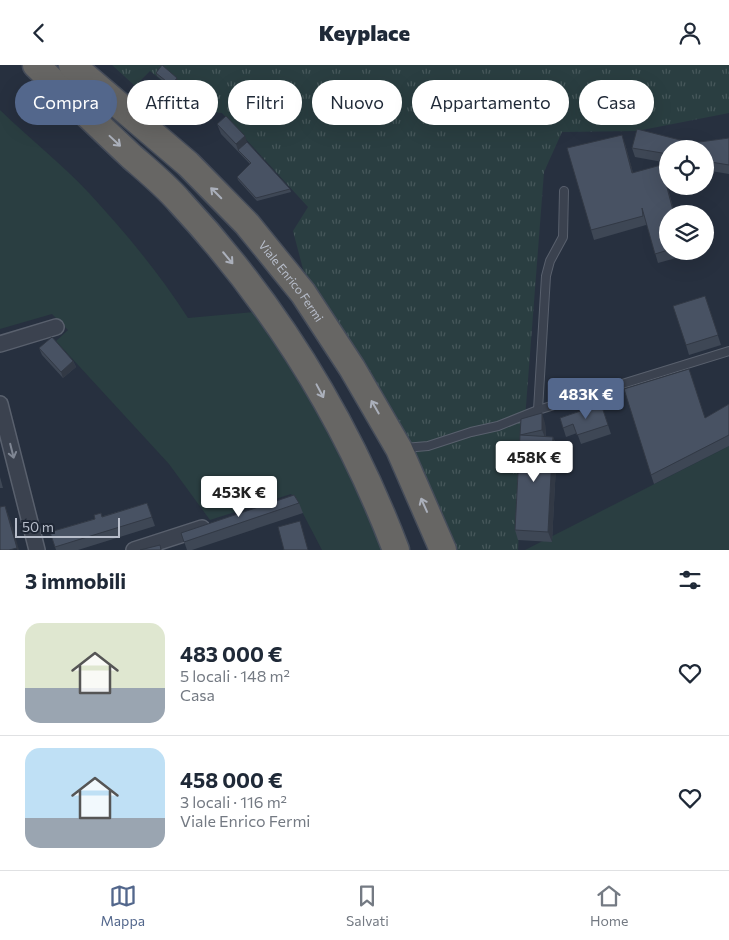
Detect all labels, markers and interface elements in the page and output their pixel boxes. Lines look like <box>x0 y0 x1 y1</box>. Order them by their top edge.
icon: back <box>25 19 53 47</box>
text: Keyplace <box>319 19 410 46</box>
icon: person <box>676 19 704 47</box>
chip: Compra <box>15 80 117 125</box>
chip: Affitta <box>127 80 218 125</box>
chip: Filtri <box>228 80 302 125</box>
chip: Nuovo <box>312 80 402 125</box>
chip: Appartamento <box>412 80 569 125</box>
chip: Casa <box>579 80 654 125</box>
one-way arrow <box>109 135 122 147</box>
map controls <box>659 140 714 260</box>
button: locate <box>659 140 714 195</box>
one-way arrow <box>210 187 222 199</box>
button: layers <box>659 205 714 260</box>
street label: Viale Enrico Fermi <box>256 238 327 324</box>
one-way arrow <box>223 251 234 264</box>
pin: 483K € <box>545 377 627 420</box>
one-way arrow <box>315 384 325 399</box>
text: 483K € <box>559 384 613 403</box>
one-way arrow <box>369 400 379 414</box>
pin: 458K € <box>493 441 575 483</box>
one-way arrow <box>8 443 17 459</box>
text: 458K € <box>507 447 561 466</box>
pin: 453K € <box>198 475 280 518</box>
text: 453K € <box>212 482 266 501</box>
one-way arrow <box>419 498 429 513</box>
scale bar <box>15 515 120 538</box>
text: 50 m <box>22 518 54 535</box>
icon: filters <box>676 566 704 594</box>
text: 3 immobili <box>25 568 126 593</box>
text: 483 000 € <box>180 641 283 666</box>
icon: home <box>65 643 125 703</box>
icon: heart <box>676 659 704 687</box>
text: 5 locali · 148 m² <box>180 666 290 685</box>
text: Casa <box>180 685 215 704</box>
text: 458 000 € <box>180 767 283 792</box>
icon: home <box>65 768 125 828</box>
icon: heart <box>676 784 704 812</box>
text: 3 locali · 116 m² <box>180 792 287 811</box>
text: Viale Enrico Fermi <box>180 811 310 830</box>
tab: Mappa <box>101 882 145 929</box>
tab: Salvati <box>346 882 389 929</box>
tab: Home <box>590 882 628 929</box>

